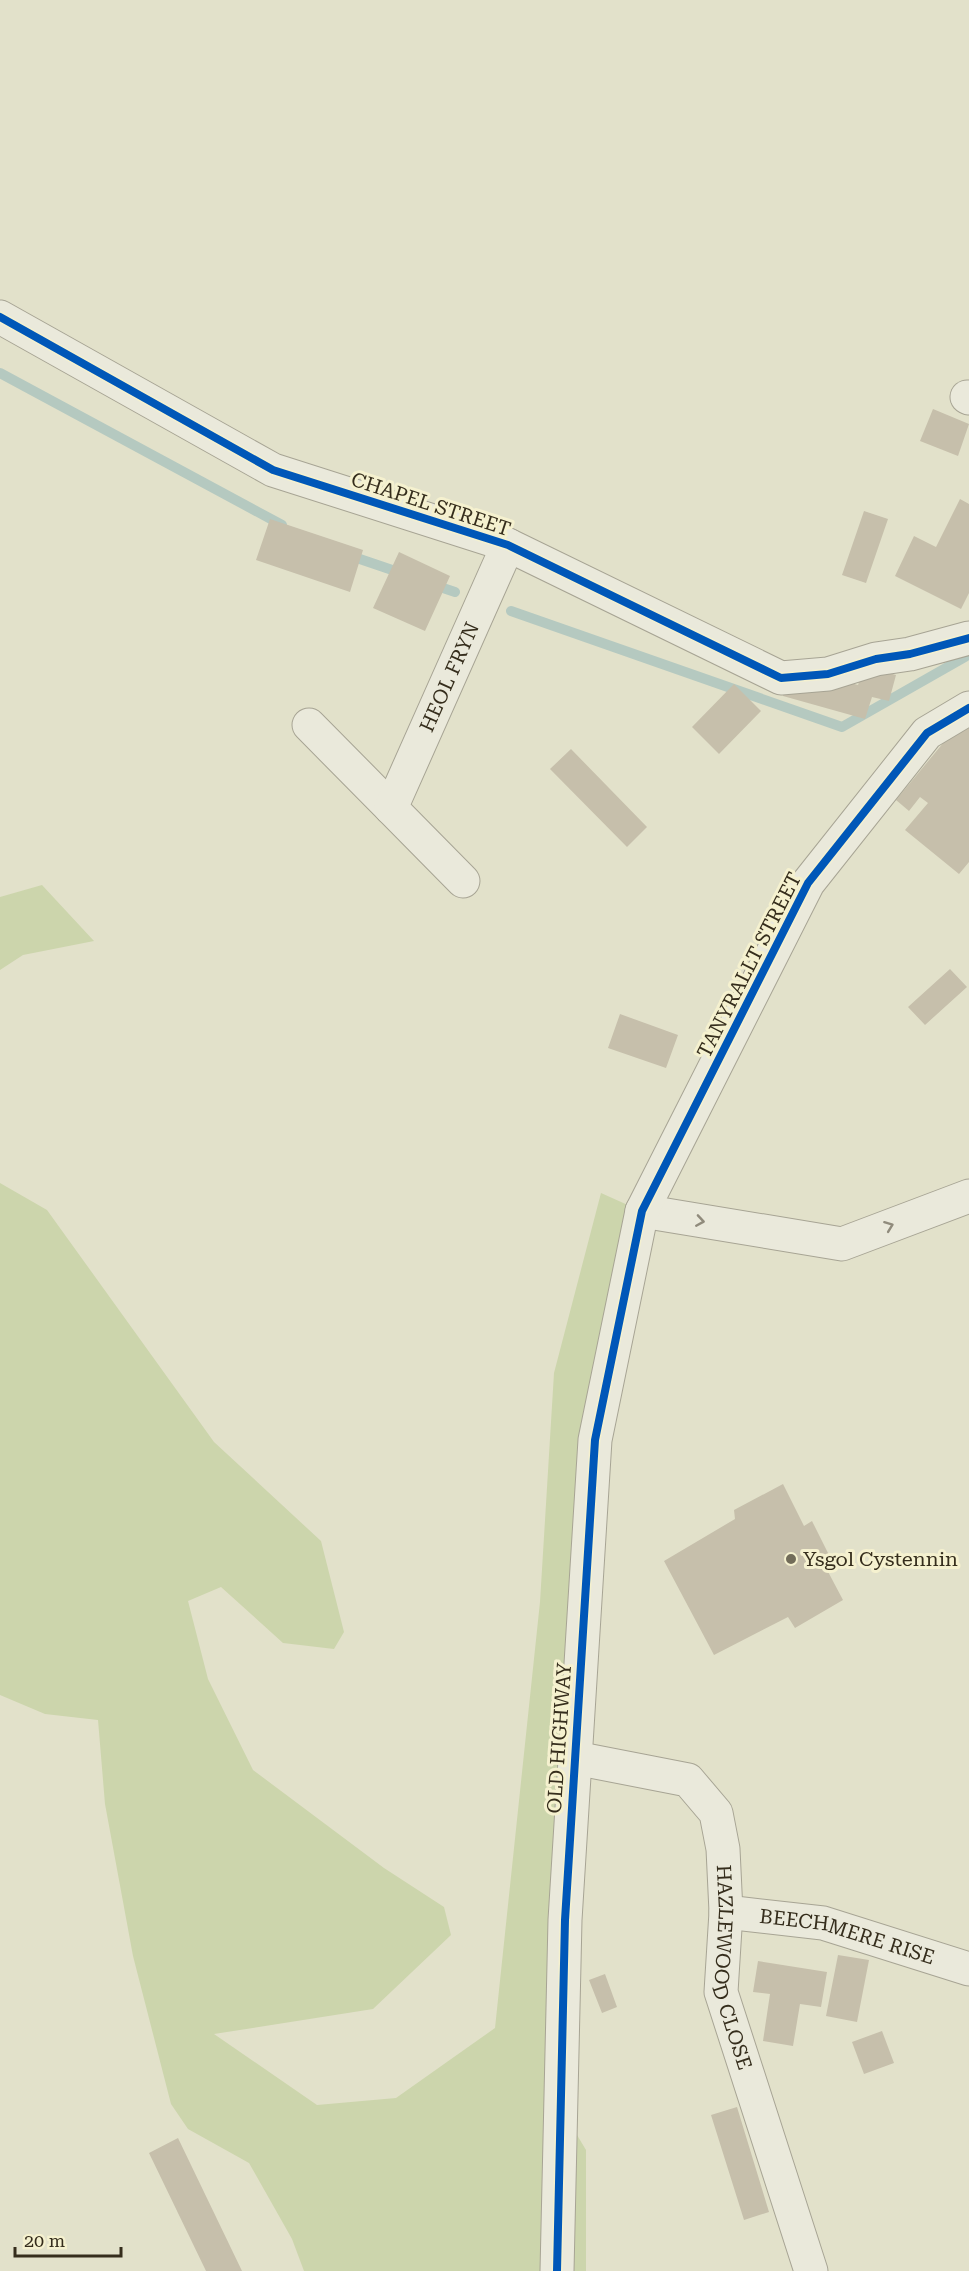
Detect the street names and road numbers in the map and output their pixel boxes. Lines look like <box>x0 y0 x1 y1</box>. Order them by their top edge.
street label: CHAPEL STREET <box>348 467 514 541</box>
street label: HEOL FRYN <box>414 618 484 735</box>
street label: TANYRALLT STREET <box>692 868 806 1062</box>
street label: OLD HIGHWAY <box>542 1661 576 1814</box>
street label: HAZLEWOOD CLOSE <box>707 1864 757 2073</box>
street label: BEECHMERE RISE <box>758 1904 938 1969</box>

